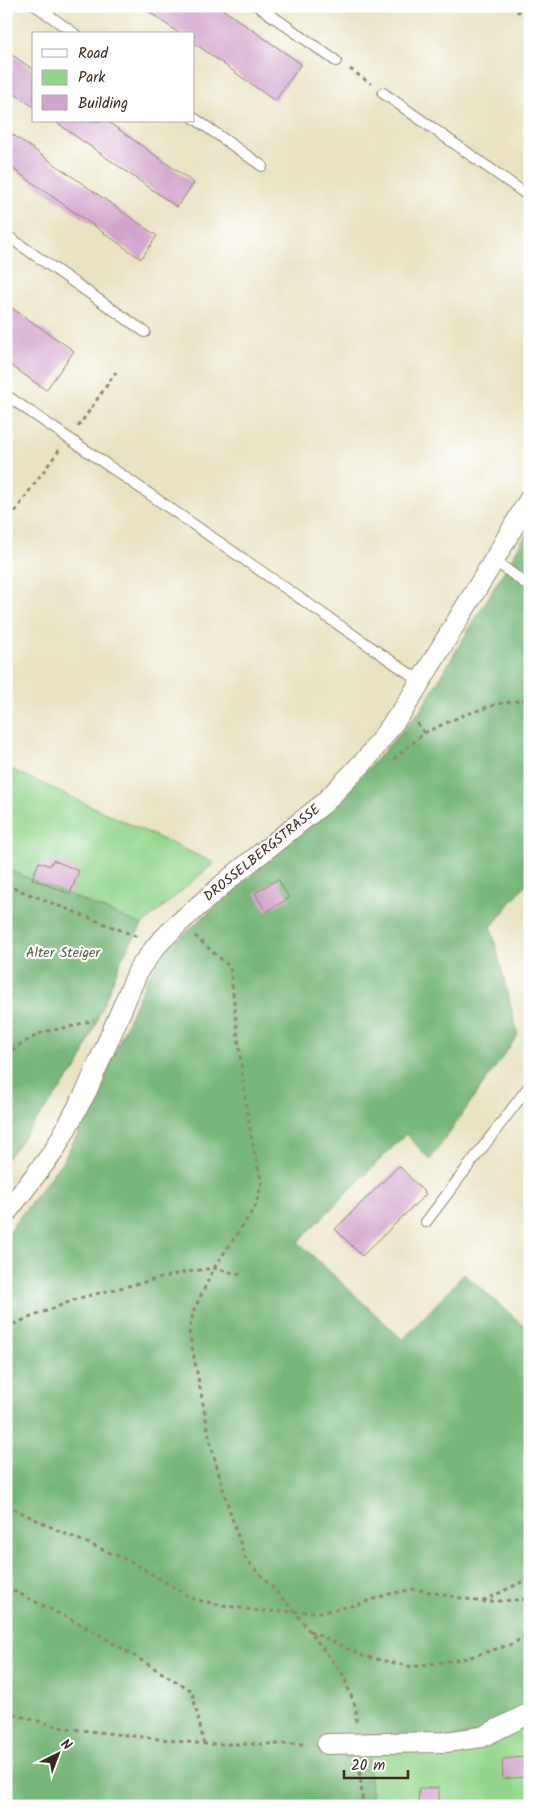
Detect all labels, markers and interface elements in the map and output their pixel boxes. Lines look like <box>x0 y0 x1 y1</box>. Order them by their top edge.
legend <box>32 32 195 122</box>
text: Road <box>78 42 109 66</box>
text: Park <box>78 66 106 90</box>
text: Building <box>78 92 128 116</box>
street label: DROSSELBERGSTRASSE <box>199 798 326 907</box>
park label: Alter Steiger <box>26 942 101 964</box>
north arrow <box>32 1730 82 1780</box>
text: N <box>55 1734 77 1756</box>
scale bar <box>344 1747 407 1779</box>
text: 20 m <box>351 1754 385 1778</box>

